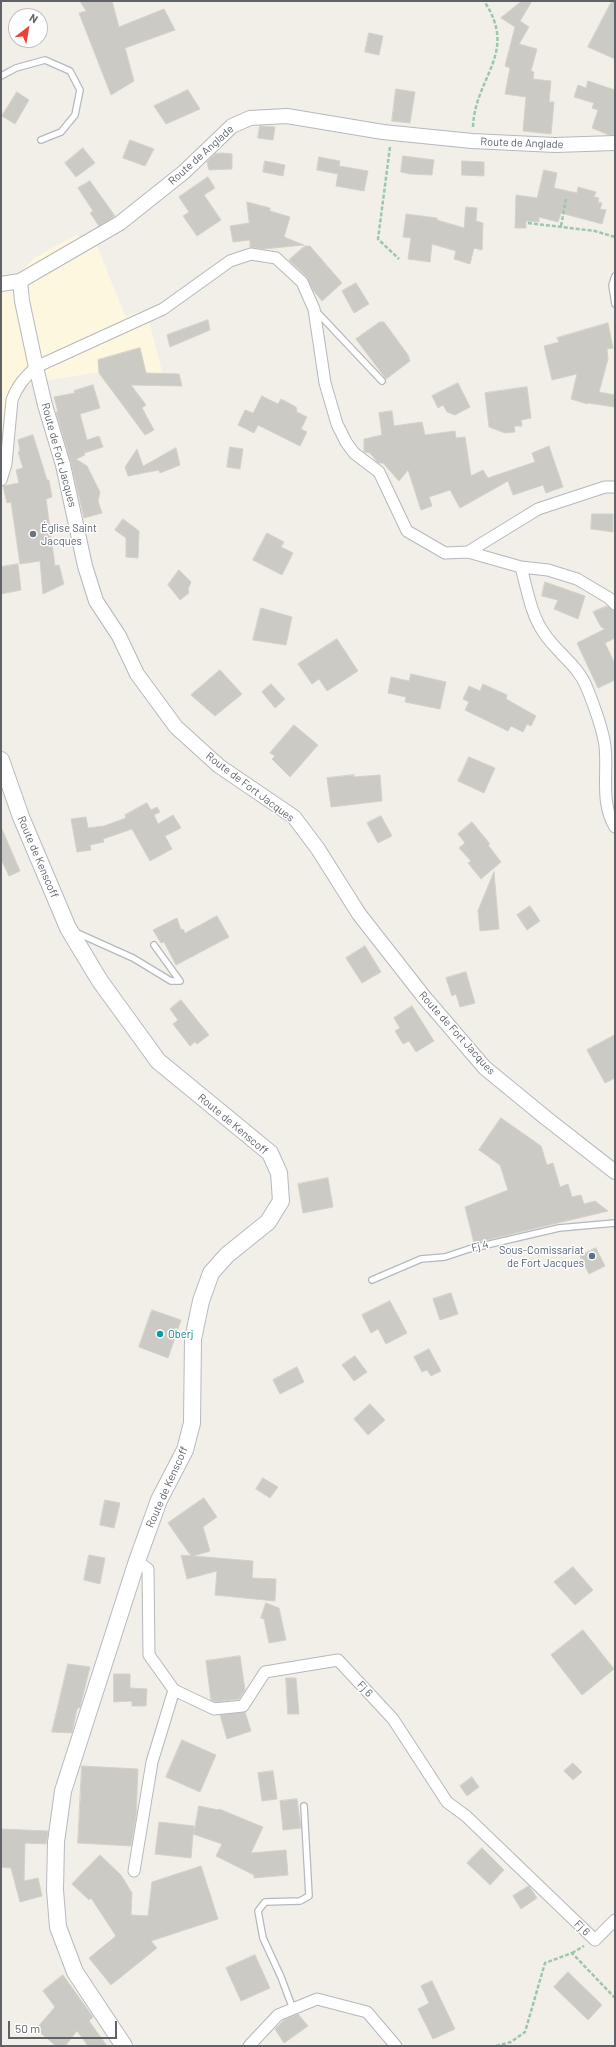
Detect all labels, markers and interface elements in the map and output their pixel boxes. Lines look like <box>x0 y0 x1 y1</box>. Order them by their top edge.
north arrow <box>8 8 48 48</box>
text: N <box>27 11 40 26</box>
street label: Route de Anglade <box>166 122 236 188</box>
street label: Route de Anglade <box>480 135 564 151</box>
street label: Route de Fort Jacques <box>39 401 79 509</box>
place label: Église Saint Jacques <box>41 521 97 547</box>
marker: Église Saint Jacques <box>28 529 38 539</box>
street label: Route de Fort Jacques <box>203 749 297 825</box>
street label: Route de Kenscoff <box>15 814 61 900</box>
street label: Route de Fort Jacques <box>416 989 498 1077</box>
street label: Route de Kenscoff <box>195 1091 271 1157</box>
street label: Fj 4 <box>470 1238 490 1254</box>
place label: Sous-Comissariat de Fort Jacques <box>499 1243 584 1269</box>
marker: Sous-Comissariat de Fort Jacques <box>587 1251 597 1261</box>
place label: Oberj <box>168 1327 193 1341</box>
marker: Oberj <box>155 1329 165 1339</box>
street label: Route de Kenscoff <box>143 1444 191 1530</box>
street label: Fj 6 <box>354 1678 376 1700</box>
street label: Fj 6 <box>571 1917 593 1939</box>
scale bar <box>10 2013 119 2039</box>
text: 50 m <box>15 2021 40 2035</box>

